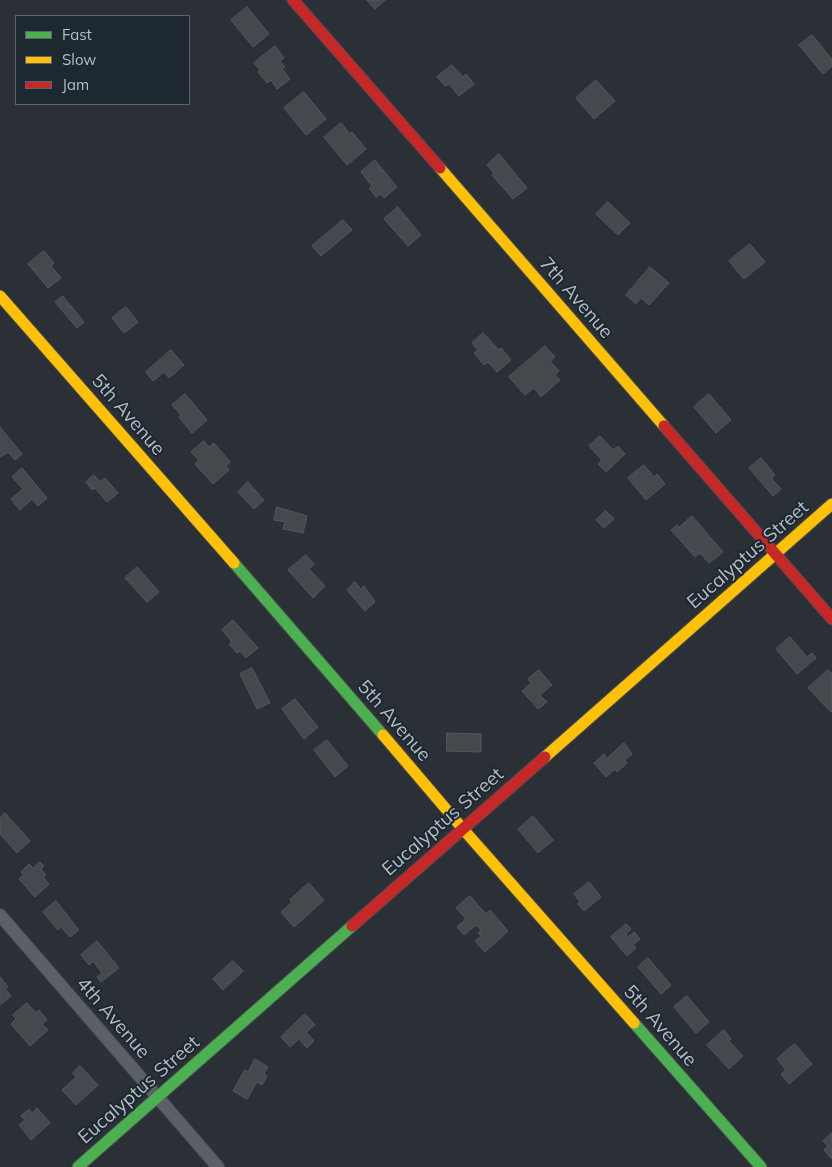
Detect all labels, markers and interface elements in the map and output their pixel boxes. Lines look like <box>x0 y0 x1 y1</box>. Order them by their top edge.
legend <box>15 15 190 105</box>
text: Fast <box>62 25 92 44</box>
text: Slow <box>62 50 96 69</box>
text: Jam <box>62 75 89 94</box>
street label: 7th Avenue <box>534 253 618 343</box>
street label: 5th Avenue <box>86 370 170 460</box>
street label: Eucalyptus Street <box>683 496 813 614</box>
street label: 5th Avenue <box>352 676 436 766</box>
street label: Eucalyptus Street <box>378 763 508 881</box>
street label: 4th Avenue <box>71 973 155 1063</box>
street label: 5th Avenue <box>618 981 702 1071</box>
street label: Eucalyptus Street <box>74 1031 204 1149</box>

